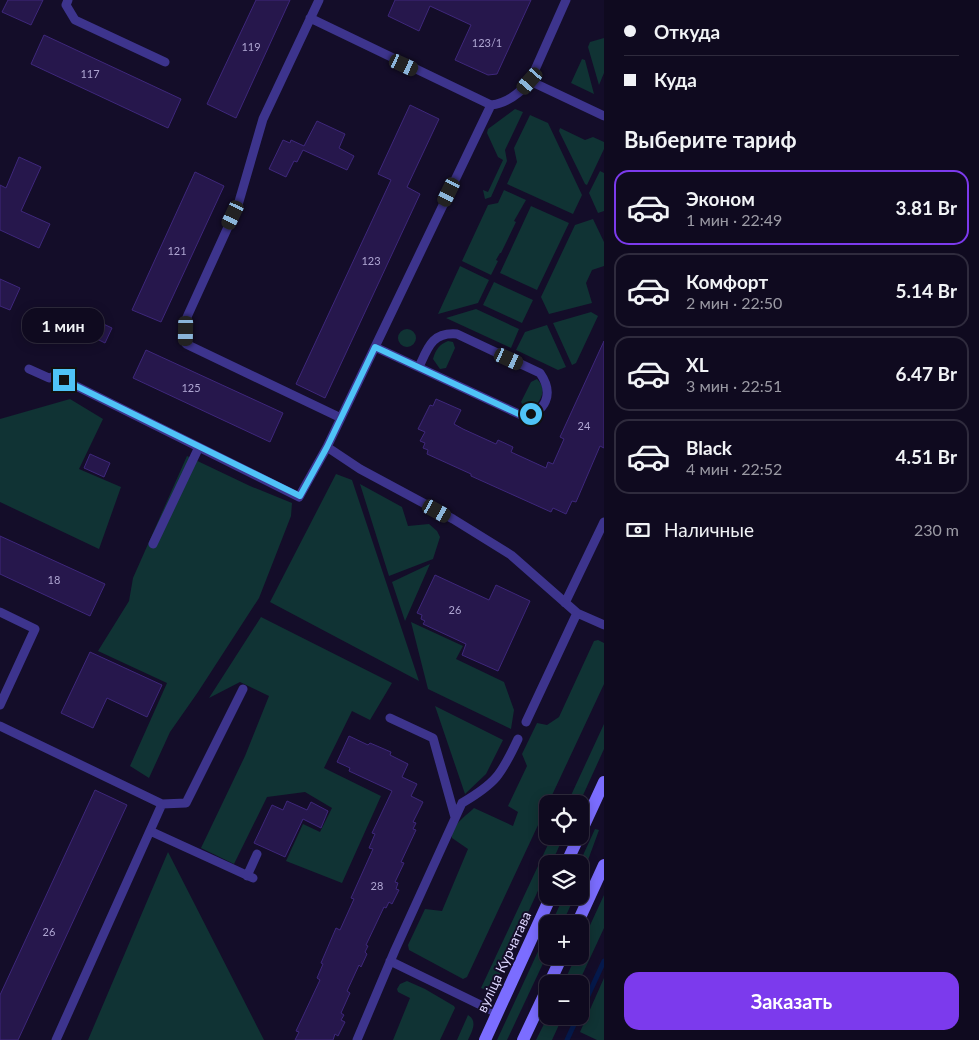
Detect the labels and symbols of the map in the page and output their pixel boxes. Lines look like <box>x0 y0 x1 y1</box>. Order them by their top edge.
house number: 123/1 <box>472 36 502 49</box>
house number: 119 <box>241 40 261 53</box>
car <box>387 52 420 78</box>
car <box>514 65 545 97</box>
house number: 117 <box>80 67 100 80</box>
car <box>435 175 462 209</box>
car <box>219 198 246 232</box>
house number: 121 <box>167 244 187 257</box>
house number: 123 <box>361 254 381 267</box>
callout: 1 мин <box>23 308 105 342</box>
car <box>178 316 193 346</box>
car <box>492 346 525 372</box>
route end <box>53 369 75 391</box>
house number: 125 <box>181 381 201 394</box>
route start <box>520 403 542 425</box>
house number: 24 <box>578 419 591 432</box>
car <box>420 497 453 525</box>
house number: 18 <box>48 573 60 586</box>
house number: 26 <box>449 603 461 616</box>
house number: 28 <box>371 879 383 892</box>
street label: вуліца Курчатава <box>473 909 534 1015</box>
house number: 26 <box>43 925 55 938</box>

